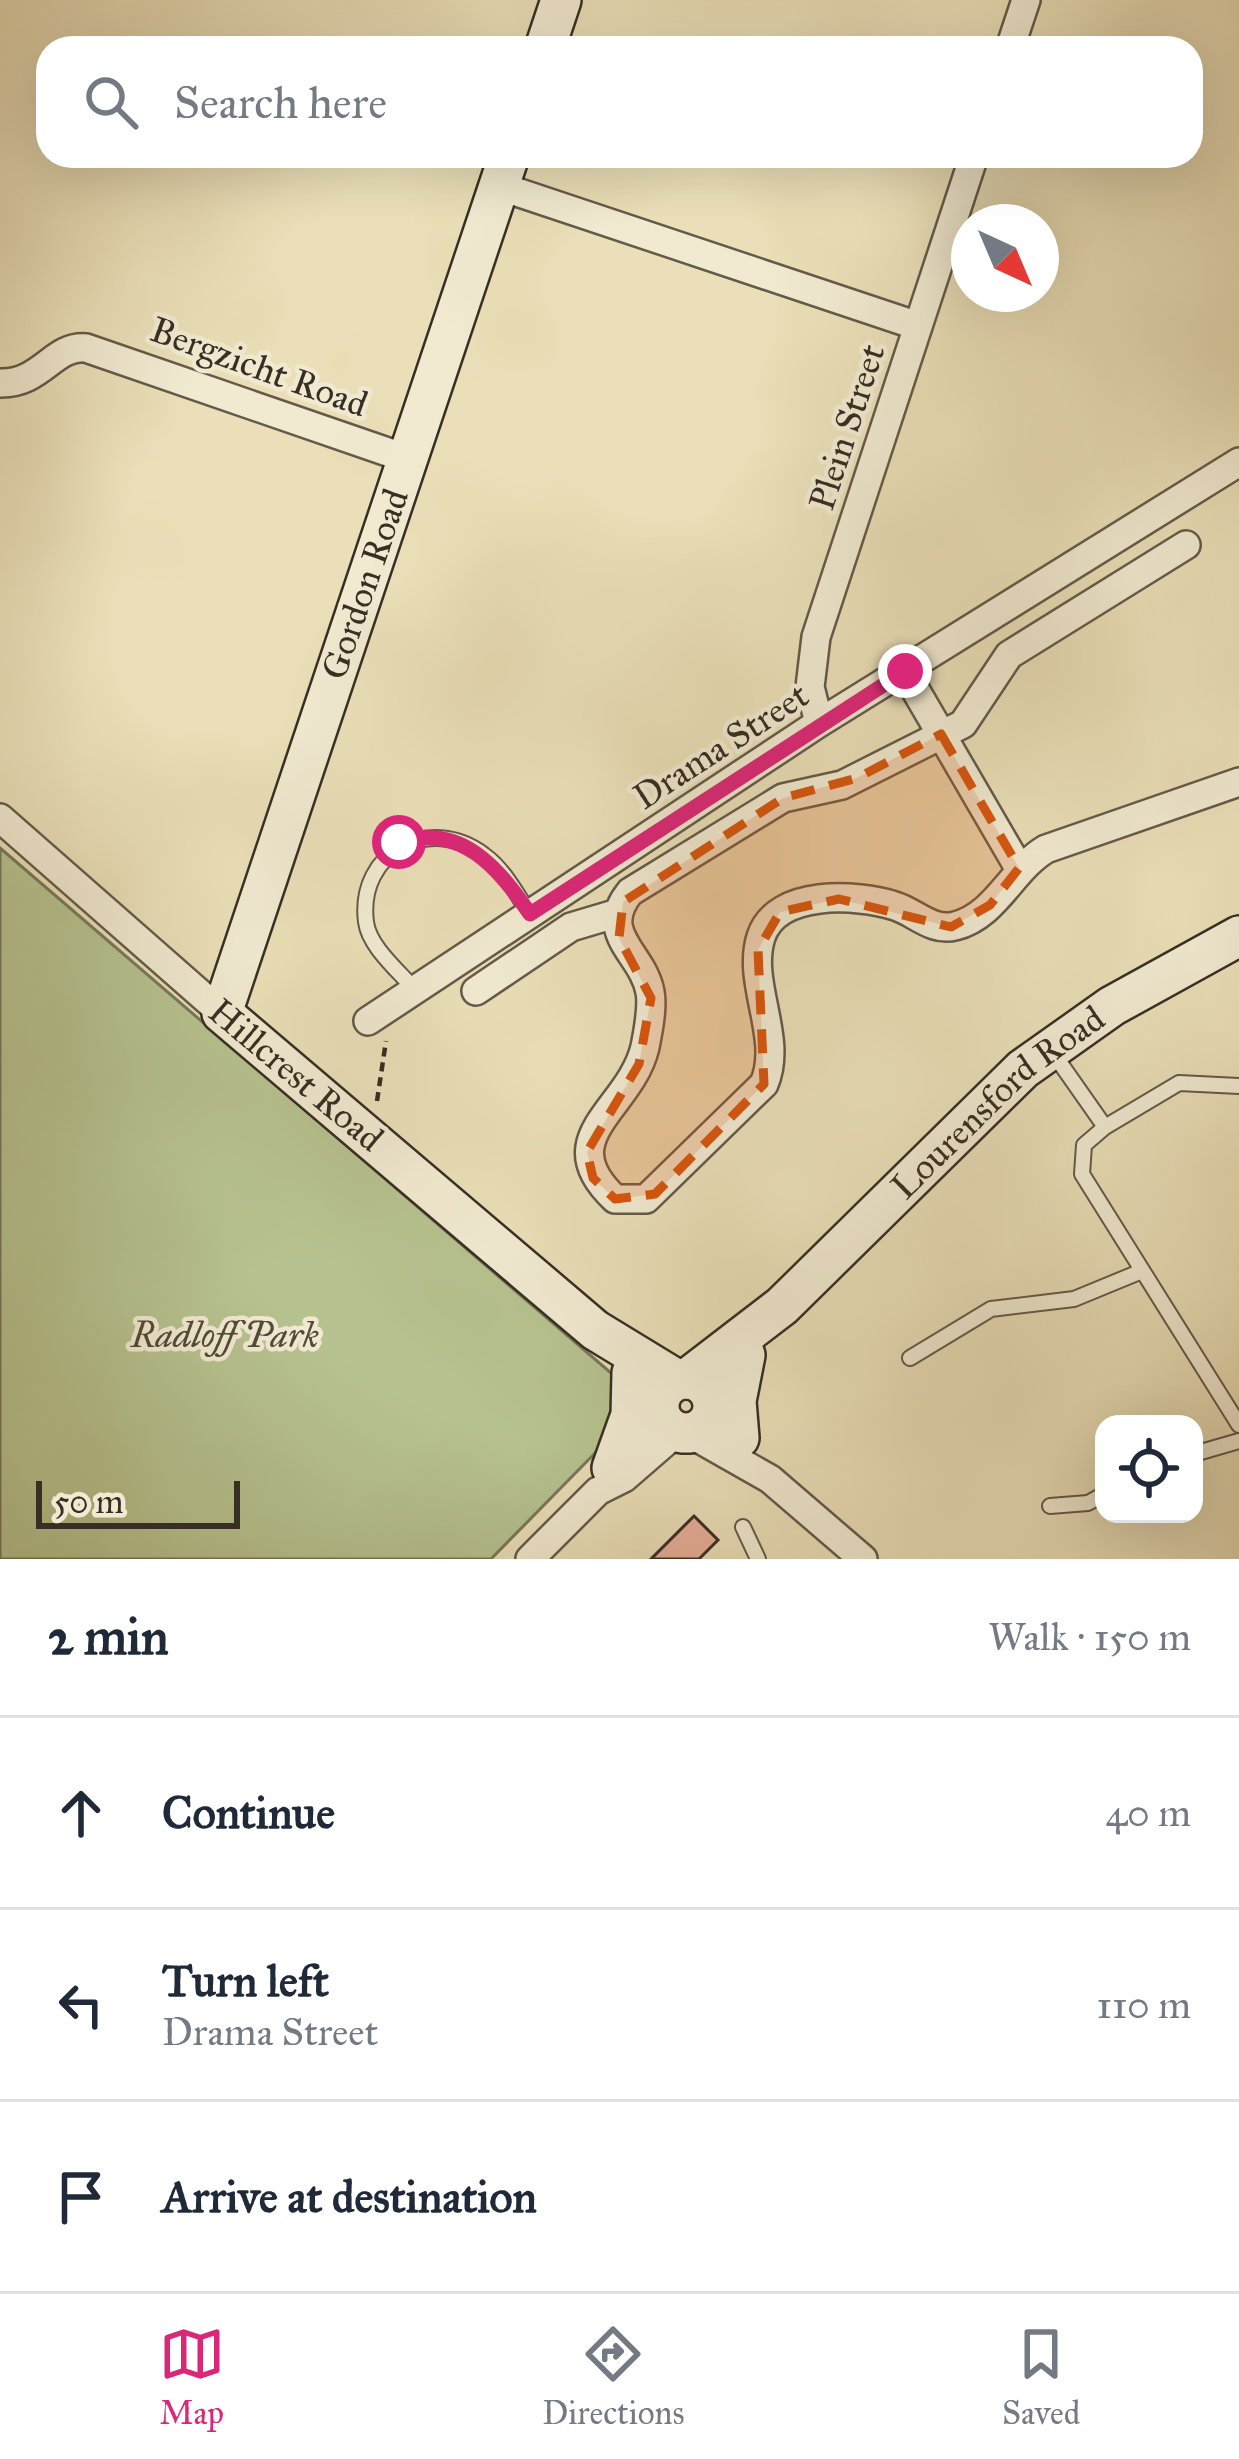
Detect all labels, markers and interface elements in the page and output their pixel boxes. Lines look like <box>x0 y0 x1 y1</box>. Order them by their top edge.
search box <box>36 36 1203 168</box>
icon: search <box>78 69 144 135</box>
text: Search here <box>174 75 387 130</box>
north arrow <box>951 204 1059 312</box>
street label: Bergzicht Road <box>144 307 374 427</box>
street label: Plein Street <box>800 338 895 515</box>
street label: Gordon Road <box>312 483 418 685</box>
route end <box>878 644 932 698</box>
street label: Drama Street <box>625 673 817 819</box>
route start <box>372 815 426 869</box>
street label: Hillcrest Road <box>200 989 392 1161</box>
street label: Lourensford Road <box>882 996 1113 1208</box>
park label: Radloff Park <box>129 1313 319 1357</box>
map controls <box>1095 1415 1203 1523</box>
button: locate <box>1095 1415 1203 1523</box>
scale bar <box>36 1475 240 1528</box>
text: 50 m <box>54 1482 123 1522</box>
text: 2 min <box>48 1606 169 1668</box>
text: Walk · 150 m <box>988 1613 1191 1661</box>
icon: ahead <box>48 1780 114 1846</box>
text: Continue <box>162 1785 335 1840</box>
text: 40 m <box>1105 1789 1191 1837</box>
text: Turn left <box>162 1953 329 2008</box>
icon: left <box>48 1972 114 2038</box>
text: 110 m <box>1096 1981 1191 2029</box>
text: Drama Street <box>162 2008 378 2056</box>
icon: arrive <box>48 2164 114 2230</box>
text: Arrive at destination <box>162 2169 537 2224</box>
tab: Map <box>159 2321 225 2433</box>
tab: Directions <box>542 2321 684 2433</box>
tab: Saved <box>1002 2321 1080 2433</box>

